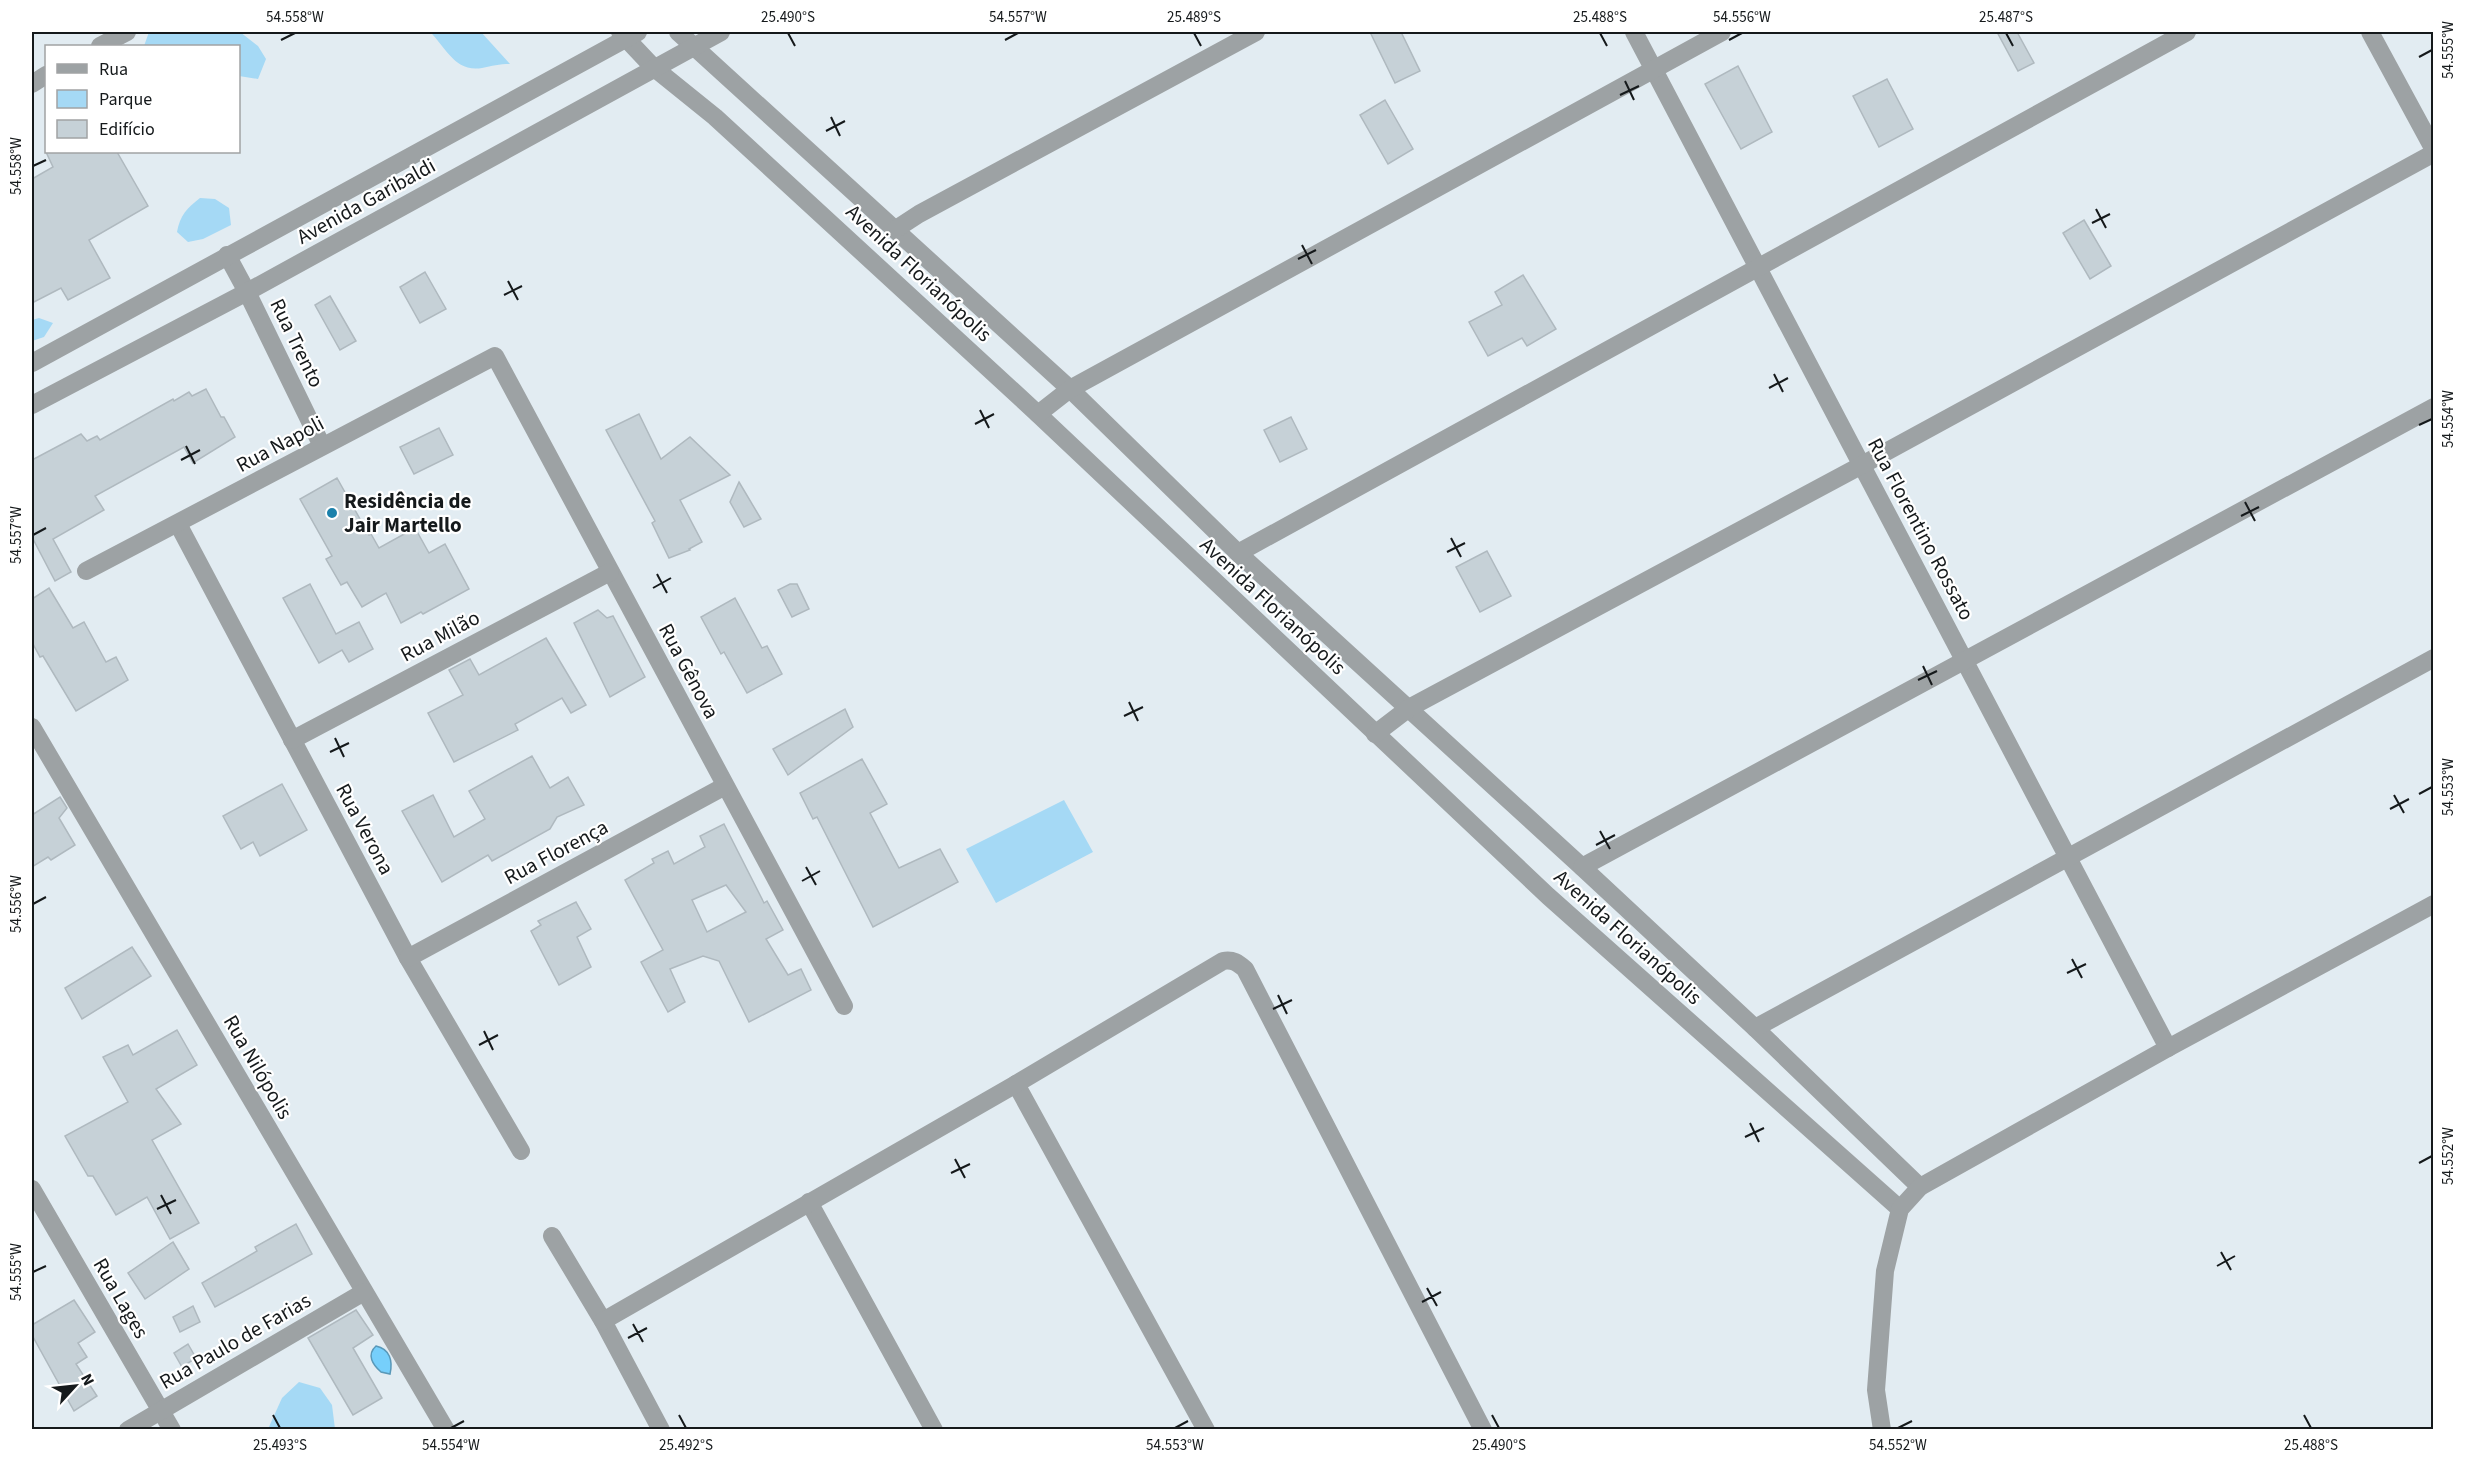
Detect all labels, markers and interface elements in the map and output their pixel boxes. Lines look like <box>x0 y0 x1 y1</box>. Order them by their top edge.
text: 54.558°W <box>266 7 324 28</box>
text: 25.490°S <box>761 7 815 28</box>
text: 54.557°W <box>989 7 1047 28</box>
text: 25.489°S <box>1167 7 1221 28</box>
text: 25.488°S <box>1573 7 1627 28</box>
text: 54.556°W <box>1713 7 1771 28</box>
text: 25.487°S <box>1979 7 2033 28</box>
text: 54.555°W <box>2438 21 2459 79</box>
legend <box>45 45 240 153</box>
text: Rua <box>99 57 128 82</box>
text: Parque <box>99 87 152 112</box>
text: Edifício <box>99 117 155 142</box>
text: 54.558°W <box>6 137 27 195</box>
street label: Avenida Garibaldi <box>291 150 441 252</box>
street label: Avenida Florianópolis <box>839 197 999 349</box>
street label: Rua Trento <box>263 293 331 393</box>
text: 54.554°W <box>2438 390 2459 448</box>
street label: Rua Napoli <box>231 408 329 480</box>
street label: Rua Florentino Rossato <box>1860 432 1982 626</box>
place label: Residência de Jair Martello <box>344 486 471 540</box>
text: 54.557°W <box>6 506 27 564</box>
marker: Residência de Jair Martello <box>325 506 339 520</box>
street label: Avenida Florianópolis <box>1193 530 1353 682</box>
street label: Rua Milão <box>395 603 485 669</box>
street label: Rua Gênova <box>651 618 727 724</box>
text: 54.553°W <box>2438 758 2459 816</box>
street label: Rua Verona <box>328 778 402 880</box>
street label: Rua Florença <box>499 812 613 892</box>
street label: Avenida Florianópolis <box>1547 862 1709 1012</box>
text: 54.556°W <box>6 875 27 933</box>
street label: Rua Nilópolis <box>216 1009 300 1125</box>
text: 54.552°W <box>2438 1127 2459 1185</box>
text: 54.555°W <box>6 1243 27 1301</box>
street label: Rua Lages <box>86 1252 156 1344</box>
street label: Rua Paulo de Farias <box>154 1285 316 1397</box>
north arrow <box>45 1356 105 1416</box>
text: N <box>75 1370 100 1389</box>
text: 25.493°S <box>253 1435 307 1456</box>
text: 54.554°W <box>422 1435 480 1456</box>
text: 25.492°S <box>659 1435 713 1456</box>
text: 54.553°W <box>1146 1435 1204 1456</box>
text: 25.490°S <box>1472 1435 1526 1456</box>
text: 54.552°W <box>1869 1435 1927 1456</box>
text: 25.488°S <box>2284 1435 2338 1456</box>

